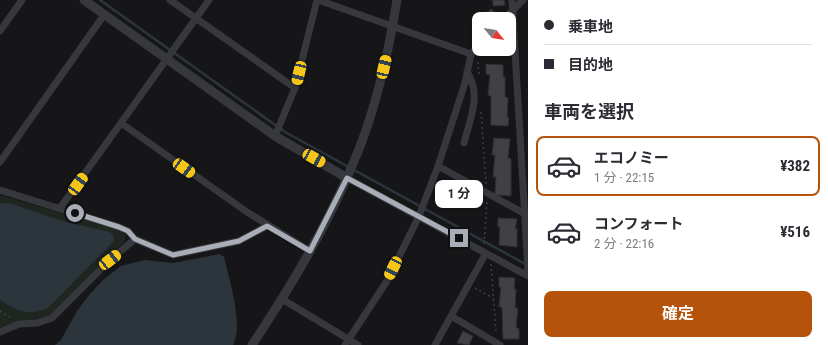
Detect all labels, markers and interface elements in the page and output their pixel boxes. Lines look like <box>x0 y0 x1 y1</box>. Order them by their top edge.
north arrow <box>472 12 516 56</box>
map controls <box>472 12 516 56</box>
text: 乗車地 <box>568 18 613 36</box>
car <box>375 54 393 80</box>
text: 目的地 <box>568 56 613 74</box>
car <box>290 60 308 86</box>
text: 車両を選択 <box>544 101 634 122</box>
car <box>301 147 327 169</box>
icon: car <box>546 148 582 184</box>
text: エコノミー <box>594 149 669 167</box>
car <box>171 156 197 180</box>
text: ¥382 <box>780 157 810 175</box>
text: 1 分 · 22:15 <box>594 170 654 185</box>
car <box>66 171 90 197</box>
callout: 1 分 <box>435 180 483 208</box>
text: 1 分 <box>448 186 470 201</box>
route start <box>66 204 84 222</box>
icon: car <box>546 214 582 250</box>
text: コンフォート <box>594 215 684 233</box>
text: ¥516 <box>780 223 810 241</box>
route end <box>450 229 468 247</box>
text: 2 分 · 22:16 <box>594 236 654 251</box>
car <box>97 248 123 272</box>
car <box>382 255 404 281</box>
button: 確定 <box>544 291 812 337</box>

